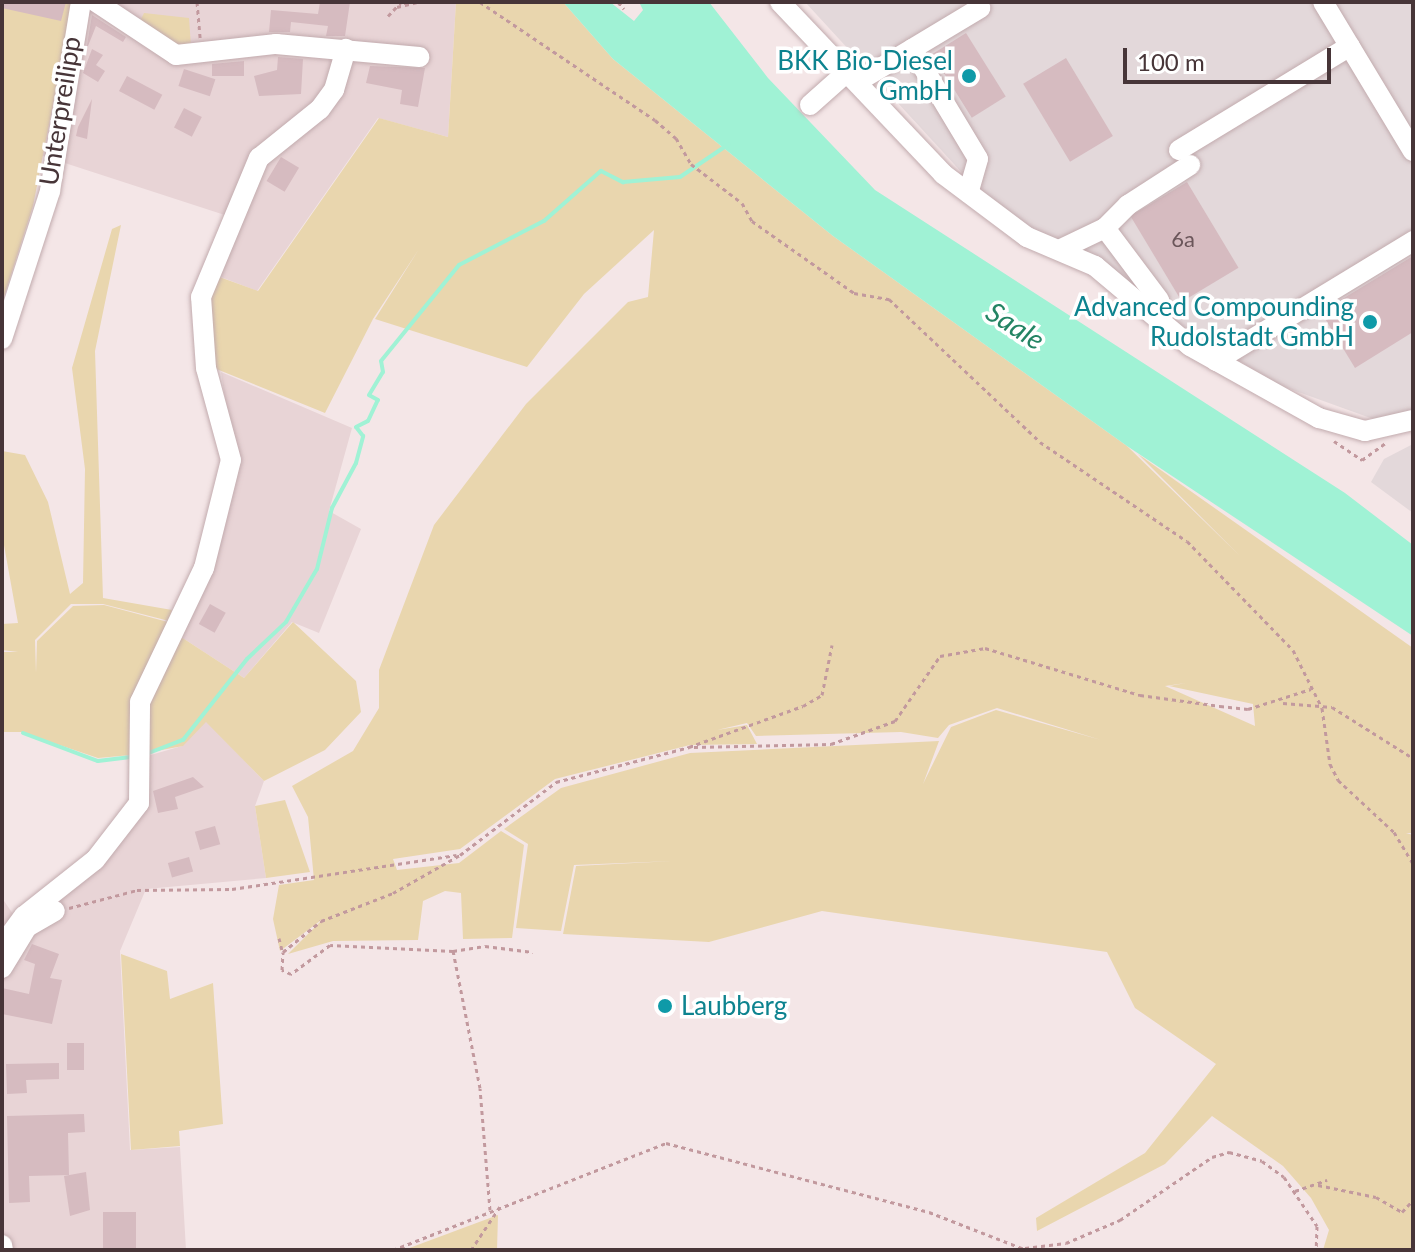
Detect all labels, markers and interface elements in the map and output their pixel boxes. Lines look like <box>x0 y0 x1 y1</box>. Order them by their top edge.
scale bar <box>1127 32 1335 82</box>
street label: Unterpreilipp <box>33 34 87 188</box>
place label: BKK Bio-Diesel GmbH <box>777 45 953 106</box>
text: 100 m <box>1137 47 1205 76</box>
marker: BKK Bio-Diesel GmbH <box>960 67 978 85</box>
house number: 6a <box>1171 226 1195 252</box>
place label: Advanced Compounding Rudolstadt GmbH <box>1074 291 1354 352</box>
water label: Saale <box>981 294 1051 356</box>
marker: Advanced Compounding Rudolstadt GmbH <box>1361 313 1379 331</box>
place label: Laubberg <box>681 990 787 1022</box>
marker: Laubberg <box>656 997 674 1015</box>

